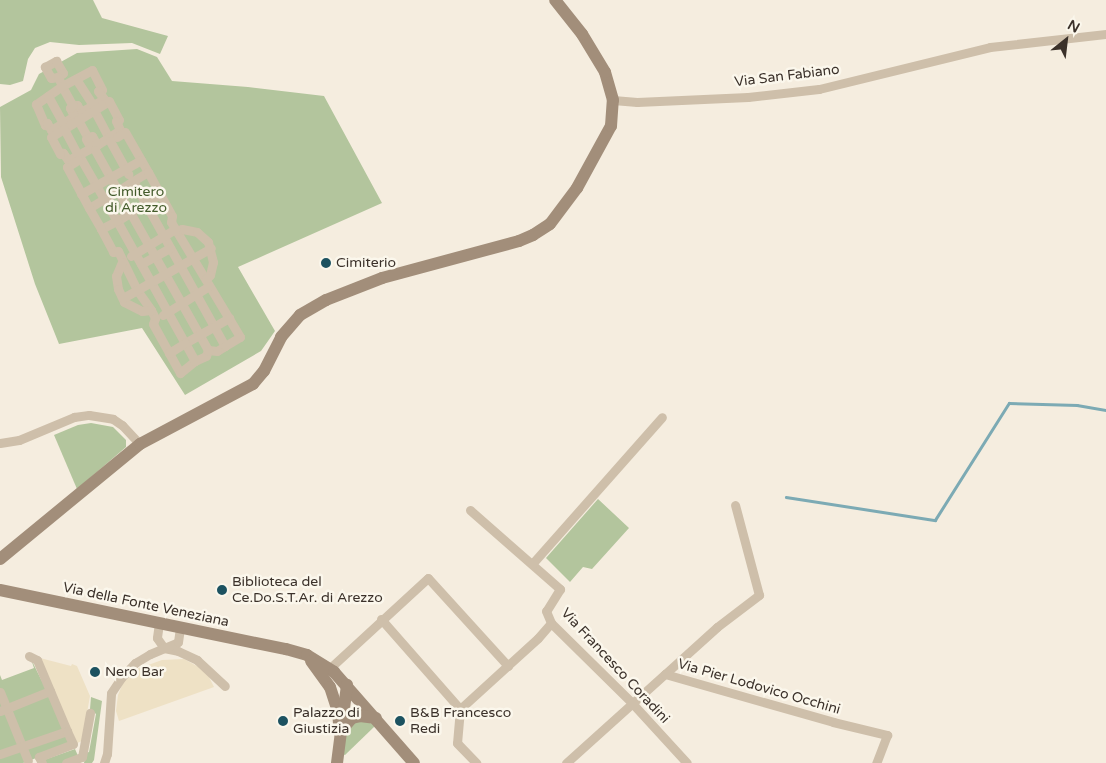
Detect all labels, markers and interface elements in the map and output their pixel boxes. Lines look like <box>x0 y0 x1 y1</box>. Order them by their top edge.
north arrow <box>1041 15 1091 65</box>
text: N <box>1064 16 1083 37</box>
street label: Via San Fabiano <box>733 61 841 91</box>
park label: Cimitero di Arezzo <box>105 184 167 216</box>
place label: Cimiterio <box>336 255 396 271</box>
marker: Cimiterio <box>320 257 332 269</box>
place label: Biblioteca del Ce.Do.S.T.Ar. di Arezzo <box>232 574 383 606</box>
street label: Via della Fonte Veneziana <box>61 579 231 631</box>
marker: Biblioteca del Ce.Do.S.T.Ar. di Arezzo <box>216 584 228 596</box>
street label: Via Francesco Coradini <box>557 605 673 727</box>
street label: Via Pier Lodovico Occhini <box>676 656 842 718</box>
place label: Nero Bar <box>105 664 164 680</box>
marker: Nero Bar <box>89 666 101 678</box>
place label: Palazzo di Giustizia <box>293 705 360 738</box>
place label: B&B Francesco Redi <box>410 705 511 738</box>
marker: Palazzo di Giustizia <box>277 715 289 727</box>
marker: B&B Francesco Redi <box>394 715 406 727</box>

